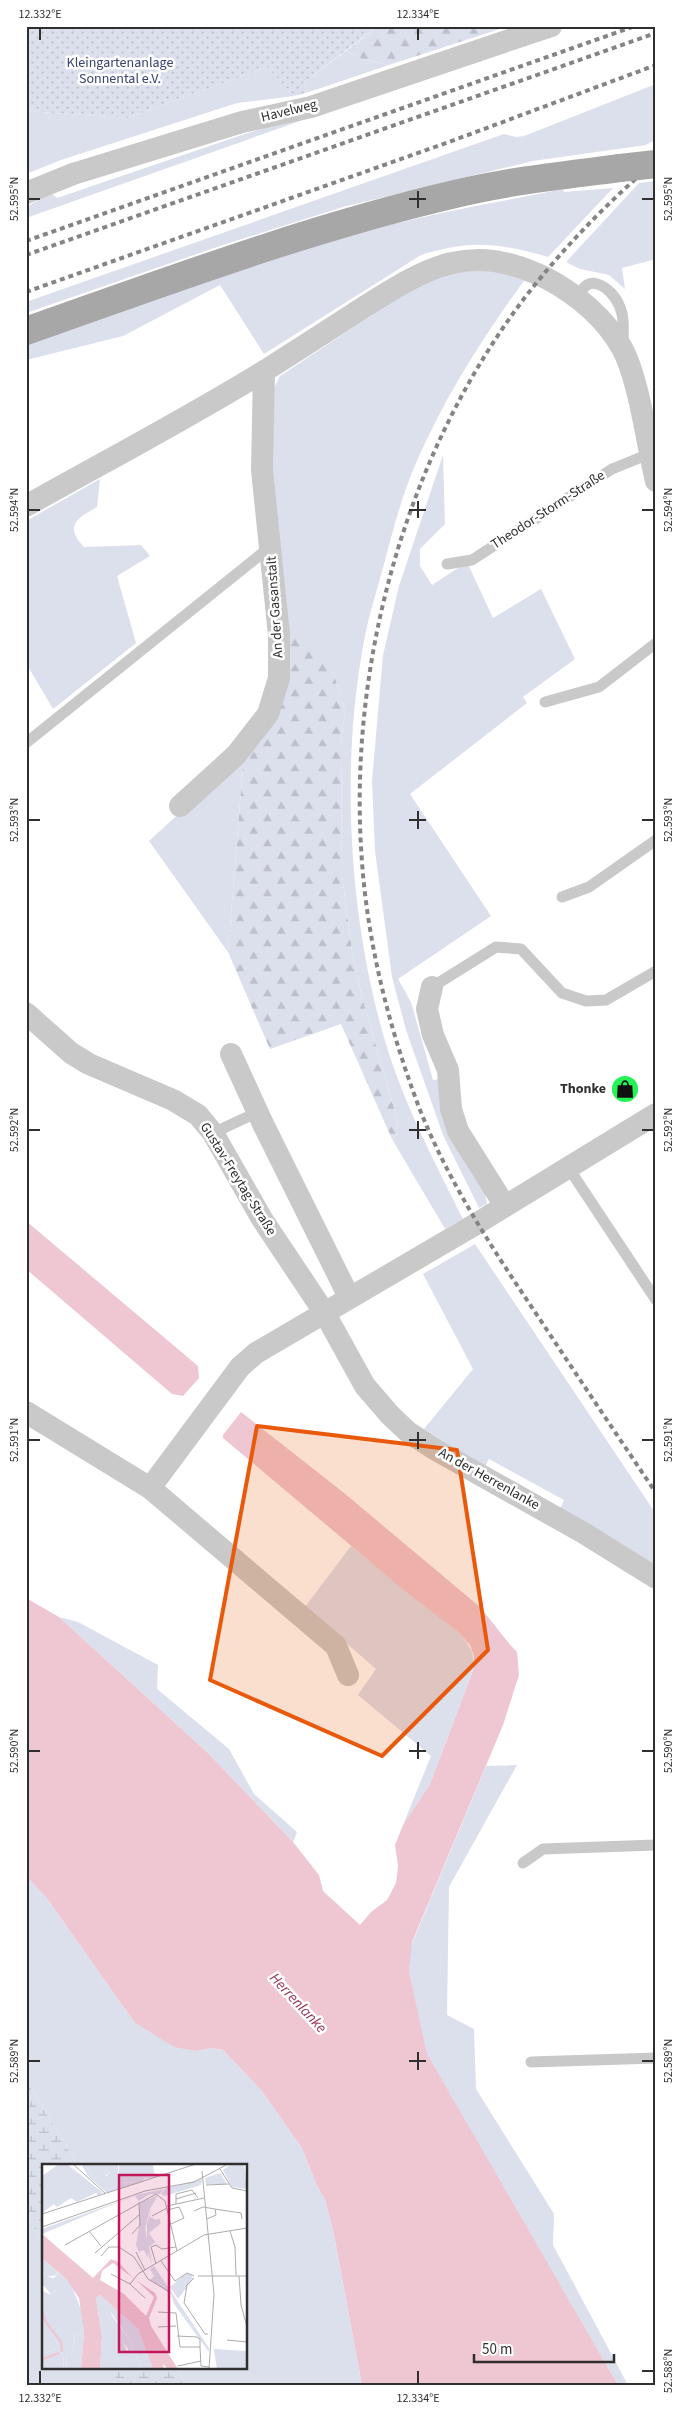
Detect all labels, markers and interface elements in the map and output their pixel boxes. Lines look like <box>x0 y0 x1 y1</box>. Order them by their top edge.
text: 12.332°E <box>18 6 62 23</box>
text: 12.334°E <box>396 6 440 23</box>
park label: Kleingartenanlage Sonnental e.V. <box>67 53 173 89</box>
street label: Havelweg <box>259 94 319 128</box>
text: 52.595°N <box>6 177 23 221</box>
text: 52.595°N <box>660 177 677 221</box>
street label: Theodor-Storm-Straße <box>487 466 609 554</box>
text: 52.594°N <box>6 488 23 532</box>
text: 52.594°N <box>660 488 677 532</box>
street label: An der Gasanstalt <box>261 555 289 659</box>
text: 52.593°N <box>6 798 23 842</box>
text: 52.593°N <box>660 798 677 842</box>
shop icon: Thonke <box>610 1074 640 1104</box>
place label: Thonke <box>560 1079 606 1099</box>
text: 52.592°N <box>6 1108 23 1152</box>
text: 52.592°N <box>660 1108 677 1152</box>
street label: Gustav-Freytag-Straße <box>195 1119 281 1240</box>
text: 52.591°N <box>6 1418 23 1462</box>
text: 52.591°N <box>660 1418 677 1462</box>
street label: An der Herrenlanke <box>435 1443 543 1515</box>
text: 52.590°N <box>6 1729 23 1773</box>
text: 52.590°N <box>660 1729 677 1773</box>
water label: Herrenlanke <box>265 1968 331 2038</box>
text: 52.589°N <box>6 2039 23 2083</box>
text: 52.589°N <box>660 2039 677 2083</box>
inset map <box>42 2164 248 2368</box>
scale bar <box>474 2331 614 2363</box>
text: 50 m <box>482 2339 512 2360</box>
text: 52.588°N <box>660 2349 677 2393</box>
text: 12.332°E <box>18 2390 62 2407</box>
text: 12.334°E <box>396 2390 440 2407</box>

